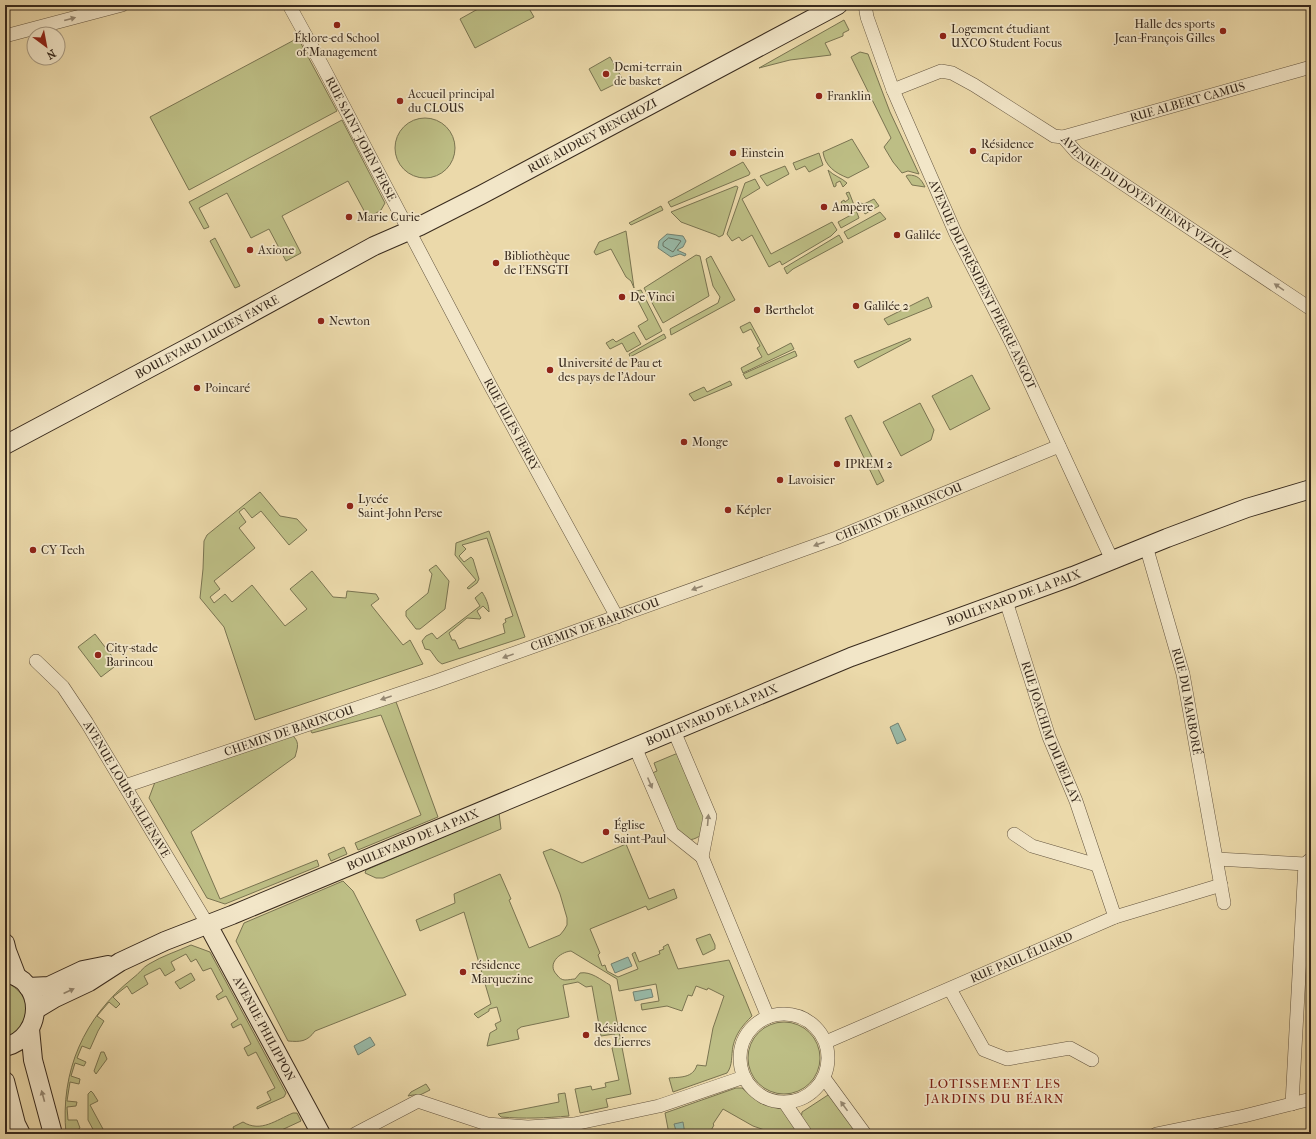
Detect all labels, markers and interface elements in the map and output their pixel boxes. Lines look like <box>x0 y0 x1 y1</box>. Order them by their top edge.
one-way arrow <box>64 16 76 22</box>
place label: Halle des sports Jean-François Gilles <box>1113 17 1216 46</box>
marker: Éklore-ed School of Management <box>332 20 342 30</box>
place label: Logement étudiant UXCO Student Focus <box>951 22 1063 50</box>
north arrow <box>26 26 66 66</box>
marker: Halle des sports Jean-François Gilles <box>1218 26 1228 36</box>
place label: Éklore-ed School of Management <box>294 30 380 59</box>
marker: Logement étudiant UXCO Student Focus <box>938 31 948 41</box>
text: N <box>44 46 58 62</box>
place label: Demi-terrain de basket <box>614 60 682 88</box>
marker: Demi-terrain de basket <box>601 69 611 79</box>
street label: RUE SAINT-JOHN PERSE <box>323 75 399 203</box>
street label: RUE ALBERT CAMUS <box>1128 79 1247 125</box>
place label: Accueil principal du CLOUS <box>407 87 495 115</box>
place label: Franklin <box>827 89 871 103</box>
marker: Franklin <box>814 91 824 101</box>
street label: RUE AUDREY BENGHOZI <box>525 95 660 176</box>
marker: Accueil principal du CLOUS <box>395 96 405 106</box>
street label: AVENUE DU DOYEN HENRY VIZIOZ <box>1057 132 1234 261</box>
place label: Résidence Capidor <box>981 137 1034 165</box>
place label: Einstein <box>741 146 784 160</box>
marker: Résidence Capidor <box>968 146 978 156</box>
marker: Einstein <box>728 148 738 158</box>
street label: AVENUE DU PRÉSIDENT PIERRE ANGOT <box>926 177 1039 393</box>
place label: Ampère <box>831 200 873 214</box>
marker: Ampère <box>819 202 829 212</box>
place label: Marie Curie <box>357 210 420 224</box>
marker: Marie Curie <box>344 212 354 222</box>
place label: Galilée <box>905 228 941 242</box>
marker: Galilée <box>892 230 902 240</box>
place label: Axione <box>257 243 294 257</box>
marker: Axione <box>245 245 255 255</box>
place label: Bibliothèque de l'ENSGTI <box>504 249 570 277</box>
marker: Bibliothèque de l'ENSGTI <box>491 258 501 268</box>
one-way arrow <box>1274 283 1284 291</box>
place label: De Vinci <box>630 290 675 304</box>
street label: BOULEVARD LUCIEN FAVRE <box>132 292 281 382</box>
marker: De Vinci <box>617 292 627 302</box>
place label: Galilée 2 <box>864 299 909 313</box>
marker: Galilée 2 <box>851 301 861 311</box>
place label: Berthelot <box>765 303 815 317</box>
marker: Berthelot <box>752 305 762 315</box>
place label: Newton <box>329 314 370 328</box>
marker: Newton <box>316 316 326 326</box>
place label: Université de Pau et des pays de l'Adour <box>558 356 663 384</box>
marker: Université de Pau et des pays de l'Adour <box>545 365 555 375</box>
street label: RUE JULES FERRY <box>481 376 543 474</box>
place label: Poincaré <box>205 381 250 395</box>
marker: Poincaré <box>192 383 202 393</box>
place label: Monge <box>692 435 728 449</box>
marker: Monge <box>679 437 689 447</box>
place label: IPREM 2 <box>845 457 893 471</box>
marker: IPREM 2 <box>832 459 842 469</box>
place label: Lavoisier <box>788 473 836 487</box>
marker: Lavoisier <box>775 475 785 485</box>
street label: CHEMIN DE BARINCOU <box>833 479 965 544</box>
place label: Lycée Saint-John Perse <box>358 492 443 520</box>
marker: Lycée Saint-John Perse <box>345 501 355 511</box>
place label: Képler <box>736 503 772 517</box>
marker: Képler <box>723 505 733 515</box>
one-way arrow <box>813 542 825 548</box>
place label: CY Tech <box>41 543 85 557</box>
marker: CY Tech <box>28 545 38 555</box>
street label: BOULEVARD DE LA PAIX <box>945 566 1083 629</box>
one-way arrow <box>690 586 702 592</box>
street label: CHEMIN DE BARINCOU <box>529 595 662 654</box>
place label: City-stade Barincou <box>106 641 158 669</box>
street label: RUE DU MARBORÉ <box>1169 646 1205 756</box>
marker: City-stade Barincou <box>93 650 103 660</box>
one-way arrow <box>502 653 514 659</box>
street label: RUE JOACHIM DU BELLAY <box>1018 660 1084 807</box>
street label: BOULEVARD DE LA PAIX <box>644 681 780 749</box>
one-way arrow <box>379 696 391 702</box>
street label: CHEMIN DE BARINCOU <box>222 702 356 759</box>
street label: AVENUE LOUIS SALLENAVE <box>80 718 173 860</box>
one-way arrow <box>648 777 654 789</box>
street label: BOULEVARD DE LA PAIX <box>344 806 481 873</box>
one-way arrow <box>705 814 712 827</box>
place label: Église Saint-Paul <box>614 817 667 846</box>
marker: Église Saint-Paul <box>601 827 611 837</box>
street label: RUE PAUL ÉLUARD <box>968 929 1075 986</box>
place label: résidence Marquezine <box>471 958 533 986</box>
marker: résidence Marquezine <box>458 967 468 977</box>
street label: AVENUE PHILIPPON <box>230 973 298 1083</box>
one-way arrow <box>64 988 75 994</box>
place label: Résidence des Lierres <box>594 1021 651 1049</box>
marker: Résidence des Lierres <box>581 1030 591 1040</box>
district label: LOTISSEMENT LES JARDINS DU BÉARN <box>924 1076 1065 1106</box>
one-way arrow <box>40 1090 46 1102</box>
one-way arrow <box>841 1101 849 1111</box>

